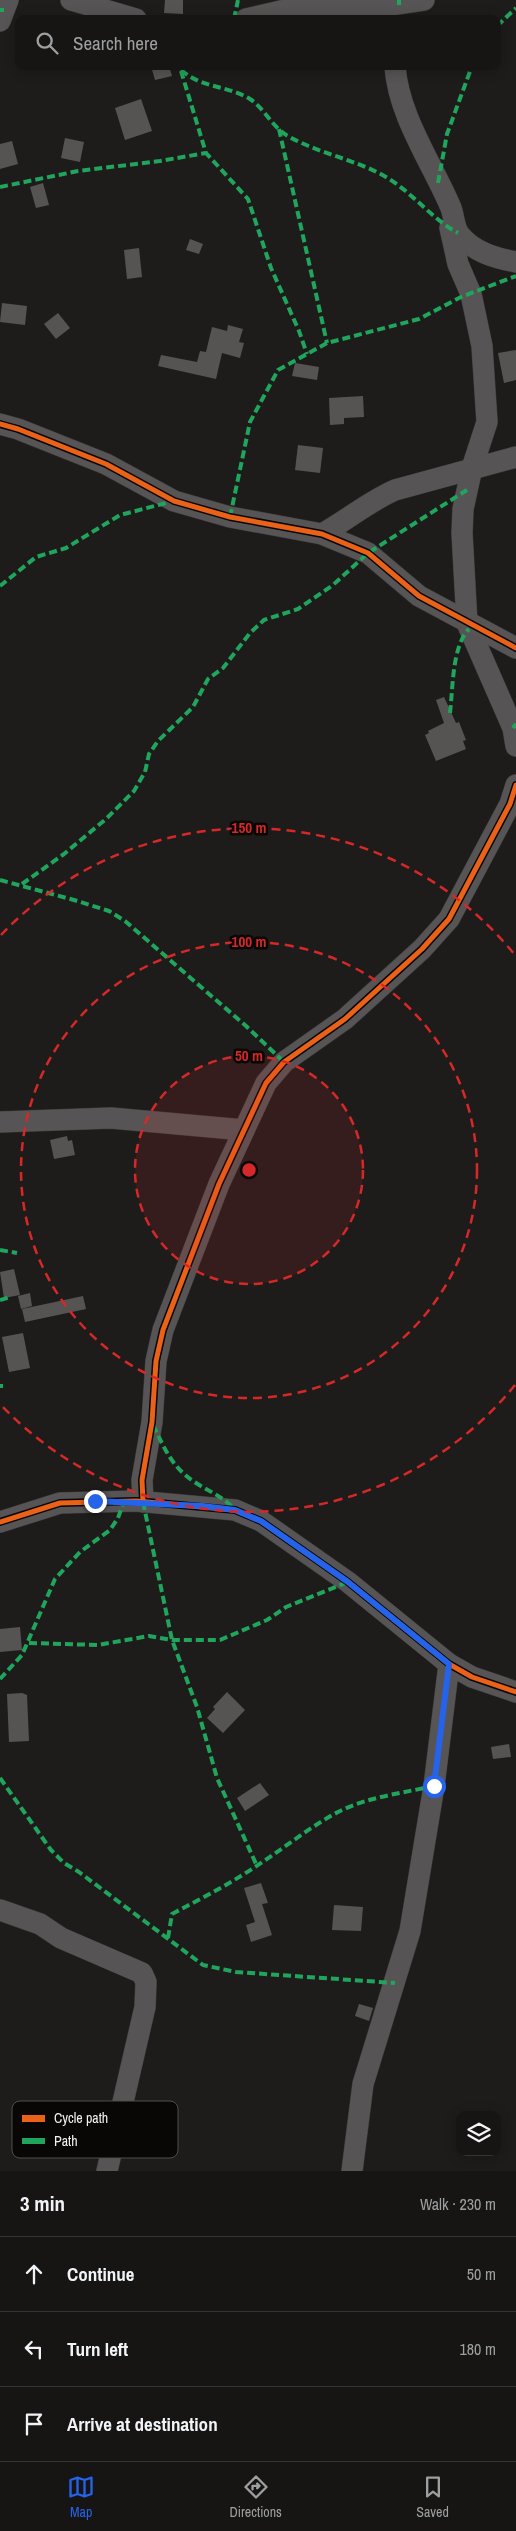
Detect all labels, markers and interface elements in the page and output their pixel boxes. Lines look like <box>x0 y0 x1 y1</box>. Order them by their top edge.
search box <box>15 15 501 70</box>
icon: search <box>33 29 61 57</box>
text: Search here <box>73 30 158 56</box>
text: 150 m <box>232 817 266 838</box>
text: 100 m <box>232 931 266 952</box>
text: 50 m <box>235 1045 263 1066</box>
centre of rings <box>240 1161 258 1179</box>
route end <box>84 1490 107 1513</box>
route start <box>423 1775 446 1798</box>
legend <box>12 2101 178 2158</box>
text: Cycle path <box>54 2109 108 2127</box>
map controls <box>456 2111 501 2156</box>
button: layers <box>456 2111 501 2156</box>
text: Path <box>54 2132 78 2150</box>
text: 3 min <box>20 2189 65 2218</box>
text: Walk · 230 m <box>420 2193 496 2215</box>
icon: ahead <box>20 2260 48 2288</box>
text: Continue <box>67 2261 135 2287</box>
text: 50 m <box>467 2263 496 2285</box>
icon: left <box>20 2335 48 2363</box>
text: Turn left <box>67 2336 128 2362</box>
text: 180 m <box>460 2338 496 2360</box>
icon: arrive <box>20 2410 48 2438</box>
text: Arrive at destination <box>67 2411 218 2437</box>
tab: Map <box>67 2473 95 2521</box>
tab: Directions <box>230 2473 282 2521</box>
tab: Saved <box>416 2473 449 2521</box>

